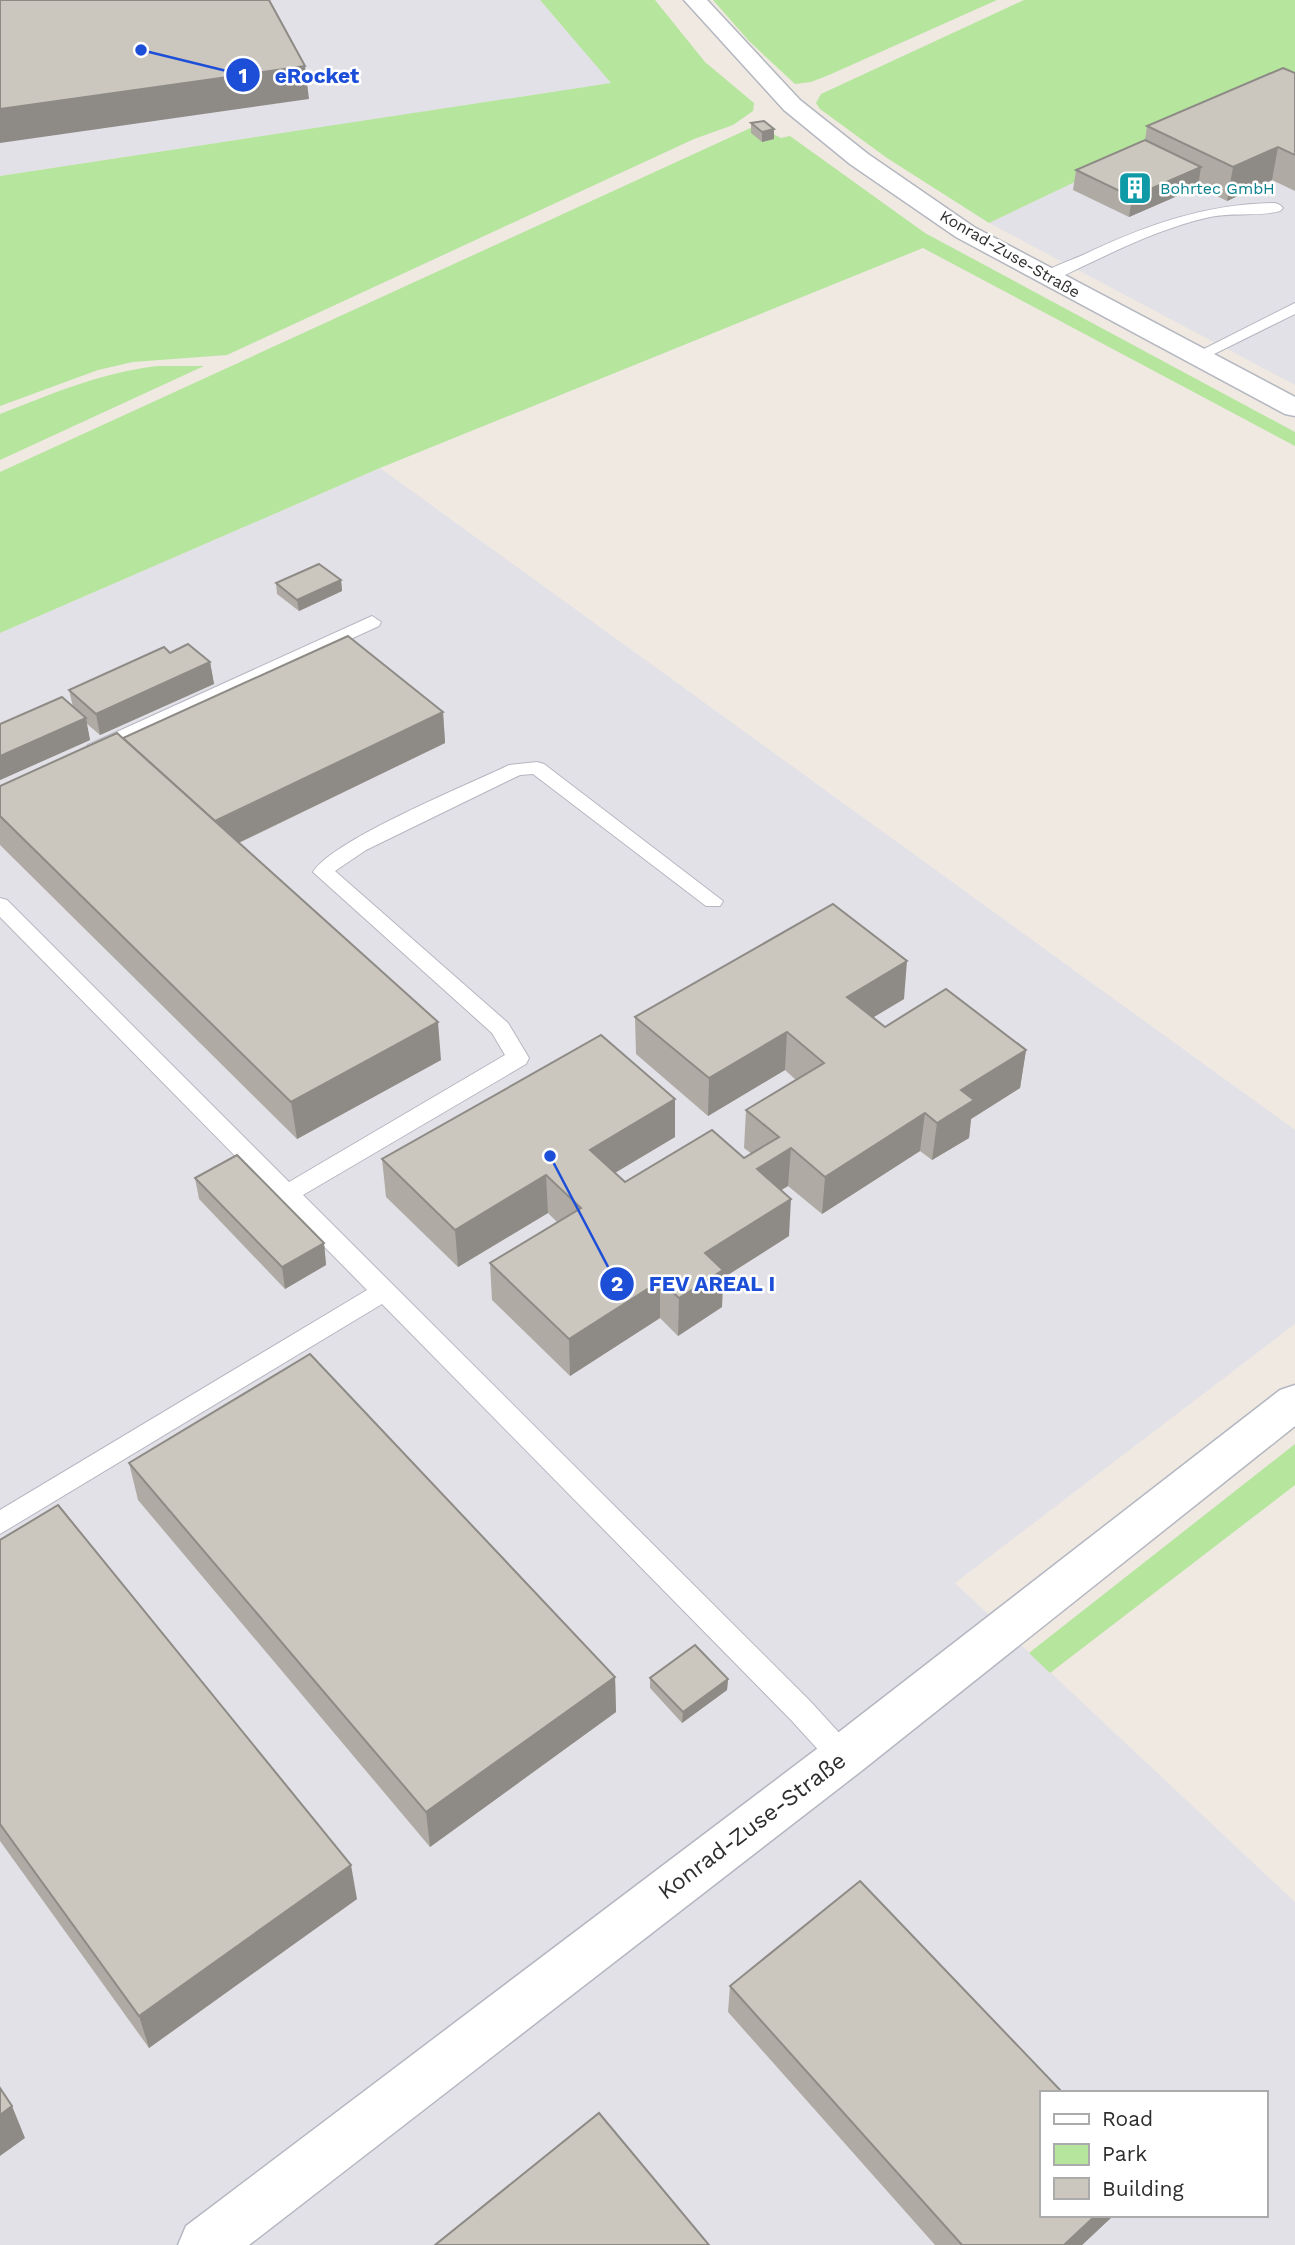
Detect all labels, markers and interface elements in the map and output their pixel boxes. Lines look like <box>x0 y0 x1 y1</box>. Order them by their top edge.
callout: eRocket <box>226 54 374 96</box>
text: 1 <box>238 63 248 88</box>
text: eRocket <box>275 63 359 88</box>
building icon: Bohrtec GmbH <box>1116 169 1154 207</box>
place label: Bohrtec GmbH <box>1160 179 1275 198</box>
street label: Konrad-Zuse-Straße <box>937 206 1083 302</box>
callout: FEV AREAL I <box>599 1263 790 1305</box>
text: 2 <box>611 1271 623 1296</box>
text: FEV AREAL I <box>649 1271 775 1296</box>
street label: Konrad-Zuse-Straße <box>653 1747 851 1905</box>
legend <box>1040 2091 1267 2217</box>
text: Road <box>1102 2106 1153 2131</box>
text: Park <box>1102 2141 1147 2166</box>
text: Building <box>1102 2176 1184 2201</box>

